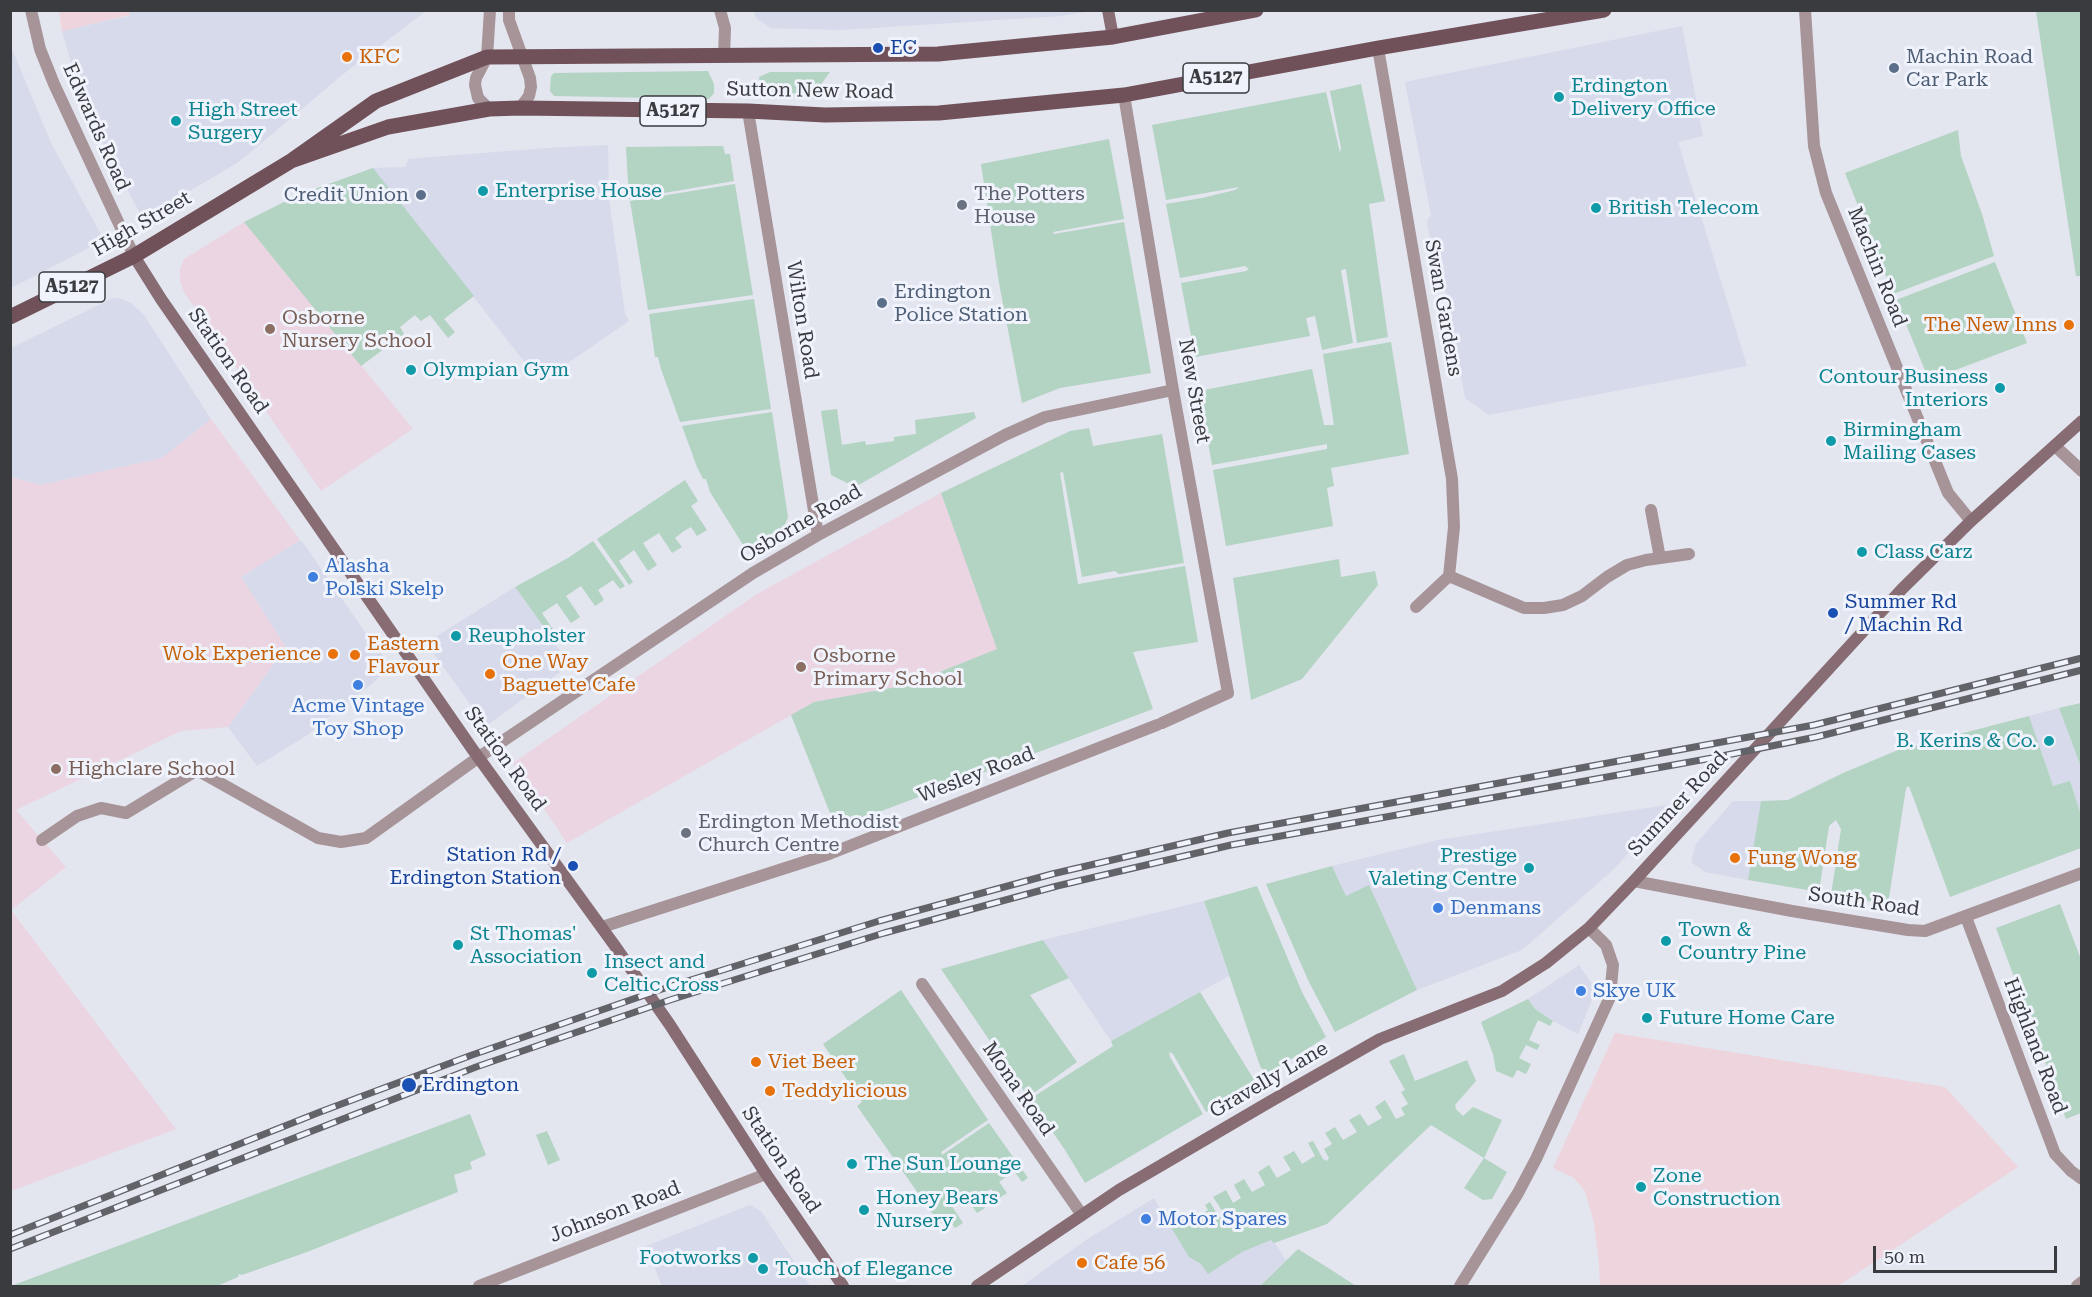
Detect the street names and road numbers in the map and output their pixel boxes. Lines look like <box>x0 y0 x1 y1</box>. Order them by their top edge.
street label: Edwards Road <box>57 59 135 195</box>
road number: A5127 <box>1183 63 1249 93</box>
street label: Sutton New Road <box>726 78 894 104</box>
road number: A5127 <box>640 96 706 126</box>
street label: High Street <box>88 186 196 262</box>
street label: Machin Road <box>1842 204 1912 330</box>
street label: Swan Gardens <box>1419 238 1467 378</box>
street label: Wilton Road <box>781 259 823 381</box>
road number: A5127 <box>39 272 105 302</box>
street label: Station Road <box>183 304 273 418</box>
street label: New Street <box>1173 337 1215 445</box>
street label: Osborne Road <box>736 479 866 569</box>
street label: Station Road <box>459 702 551 816</box>
street label: Wesley Road <box>914 742 1038 808</box>
street label: Summer Road <box>1623 747 1733 861</box>
street label: South Road <box>1807 882 1921 922</box>
street label: Highland Road <box>1998 975 2072 1117</box>
street label: Gravelly Lane <box>1206 1036 1332 1124</box>
street label: Mona Road <box>977 1037 1059 1141</box>
street label: Station Road <box>736 1102 826 1218</box>
street label: Johnson Road <box>546 1176 684 1248</box>

